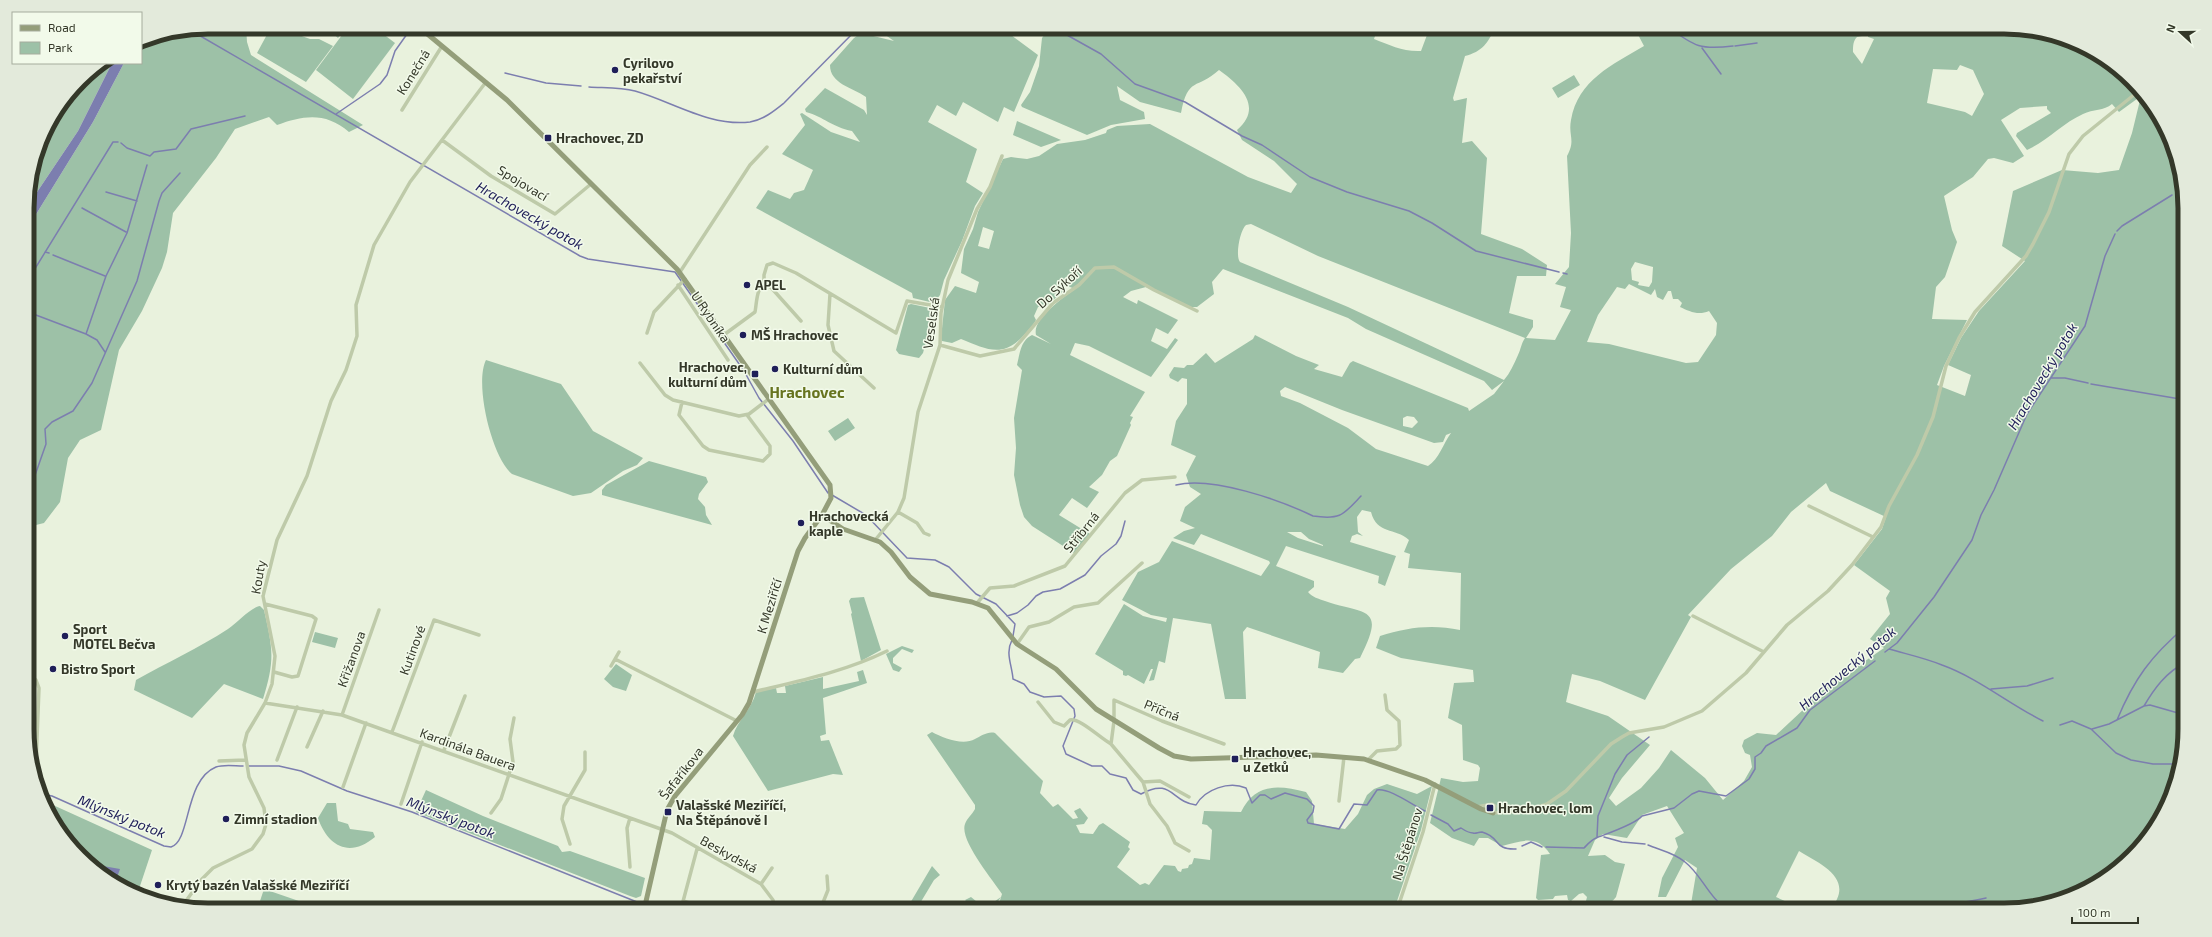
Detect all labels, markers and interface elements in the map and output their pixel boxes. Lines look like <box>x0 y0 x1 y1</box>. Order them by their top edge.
legend <box>12 12 142 64</box>
north arrow <box>2160 12 2200 52</box>
text: Road <box>48 20 76 34</box>
text: N <box>2163 22 2178 34</box>
text: Park <box>48 40 73 54</box>
street label: Konečná <box>393 46 433 98</box>
place label: Cyrilovo pekařství <box>623 55 683 86</box>
marker: Cyrilovo pekařství <box>610 65 620 75</box>
place label: Hrachovec, ZD <box>556 130 644 146</box>
marker: Hrachovec, ZD <box>543 133 553 143</box>
street label: Spojovací <box>495 162 552 205</box>
water label: Hrachovecký potok <box>473 177 587 253</box>
street label: Do Sýkoří <box>1033 262 1085 311</box>
place label: APEL <box>755 277 786 293</box>
marker: APEL <box>742 280 752 290</box>
street label: U Rybníka <box>688 288 734 346</box>
street label: Veselská <box>919 296 943 350</box>
water label: Hrachovecký potok <box>2003 320 2081 432</box>
place label: MŠ Hrachovec <box>751 326 839 343</box>
marker: MŠ Hrachovec <box>738 330 748 340</box>
place label: Hrachovec, kulturní dům <box>668 359 747 390</box>
place label: Kulturní dům <box>783 361 863 377</box>
marker: Kulturní dům <box>770 364 780 374</box>
marker: Hrachovec, kulturní dům <box>750 369 760 379</box>
district label: Hrachovec <box>769 383 845 401</box>
place label: Hrachovecká kaple <box>809 508 889 539</box>
street label: Stříbrná <box>1060 508 1102 556</box>
marker: Hrachovecká kaple <box>796 518 806 528</box>
street label: Kouty <box>247 559 269 595</box>
street label: K Meziříčí <box>753 576 785 635</box>
place label: Sport MOTEL Bečva <box>73 621 156 652</box>
water label: Hrachovecký potok <box>1795 622 1899 714</box>
street label: Kutinové <box>396 623 428 677</box>
street label: Křižanova <box>333 629 369 689</box>
marker: Sport MOTEL Bečva <box>60 631 70 641</box>
place label: Bistro Sport <box>61 661 136 677</box>
marker: Bistro Sport <box>48 664 58 674</box>
street label: Příčná <box>1142 696 1182 724</box>
street label: Kardinála Bauera <box>418 724 518 774</box>
street label: Šafaříkova <box>655 743 707 803</box>
place label: Hrachovec, u Zetků <box>1243 744 1311 775</box>
marker: Hrachovec, u Zetků <box>1230 754 1240 764</box>
water label: Mlýnský potok <box>76 791 168 841</box>
water label: Mlýnský potok <box>405 792 497 842</box>
place label: Valašské Meziříčí, Na Štěpánově I <box>676 797 786 828</box>
place label: Hrachovec, lom <box>1498 800 1592 816</box>
marker: Hrachovec, lom <box>1485 803 1495 813</box>
street label: Na Štěpánov <box>1388 806 1426 882</box>
marker: Valašské Meziříčí, Na Štěpánově I <box>663 807 673 817</box>
place label: Zimní stadion <box>234 811 318 827</box>
marker: Zimní stadion <box>221 814 231 824</box>
street label: Beskydská <box>698 832 760 876</box>
place label: Krytý bazén Valašské Meziříčí <box>166 877 350 893</box>
marker: Krytý bazén Valašské Meziříčí <box>153 880 163 890</box>
scale bar <box>2072 899 2138 925</box>
text: 100 m <box>2078 905 2110 919</box>

